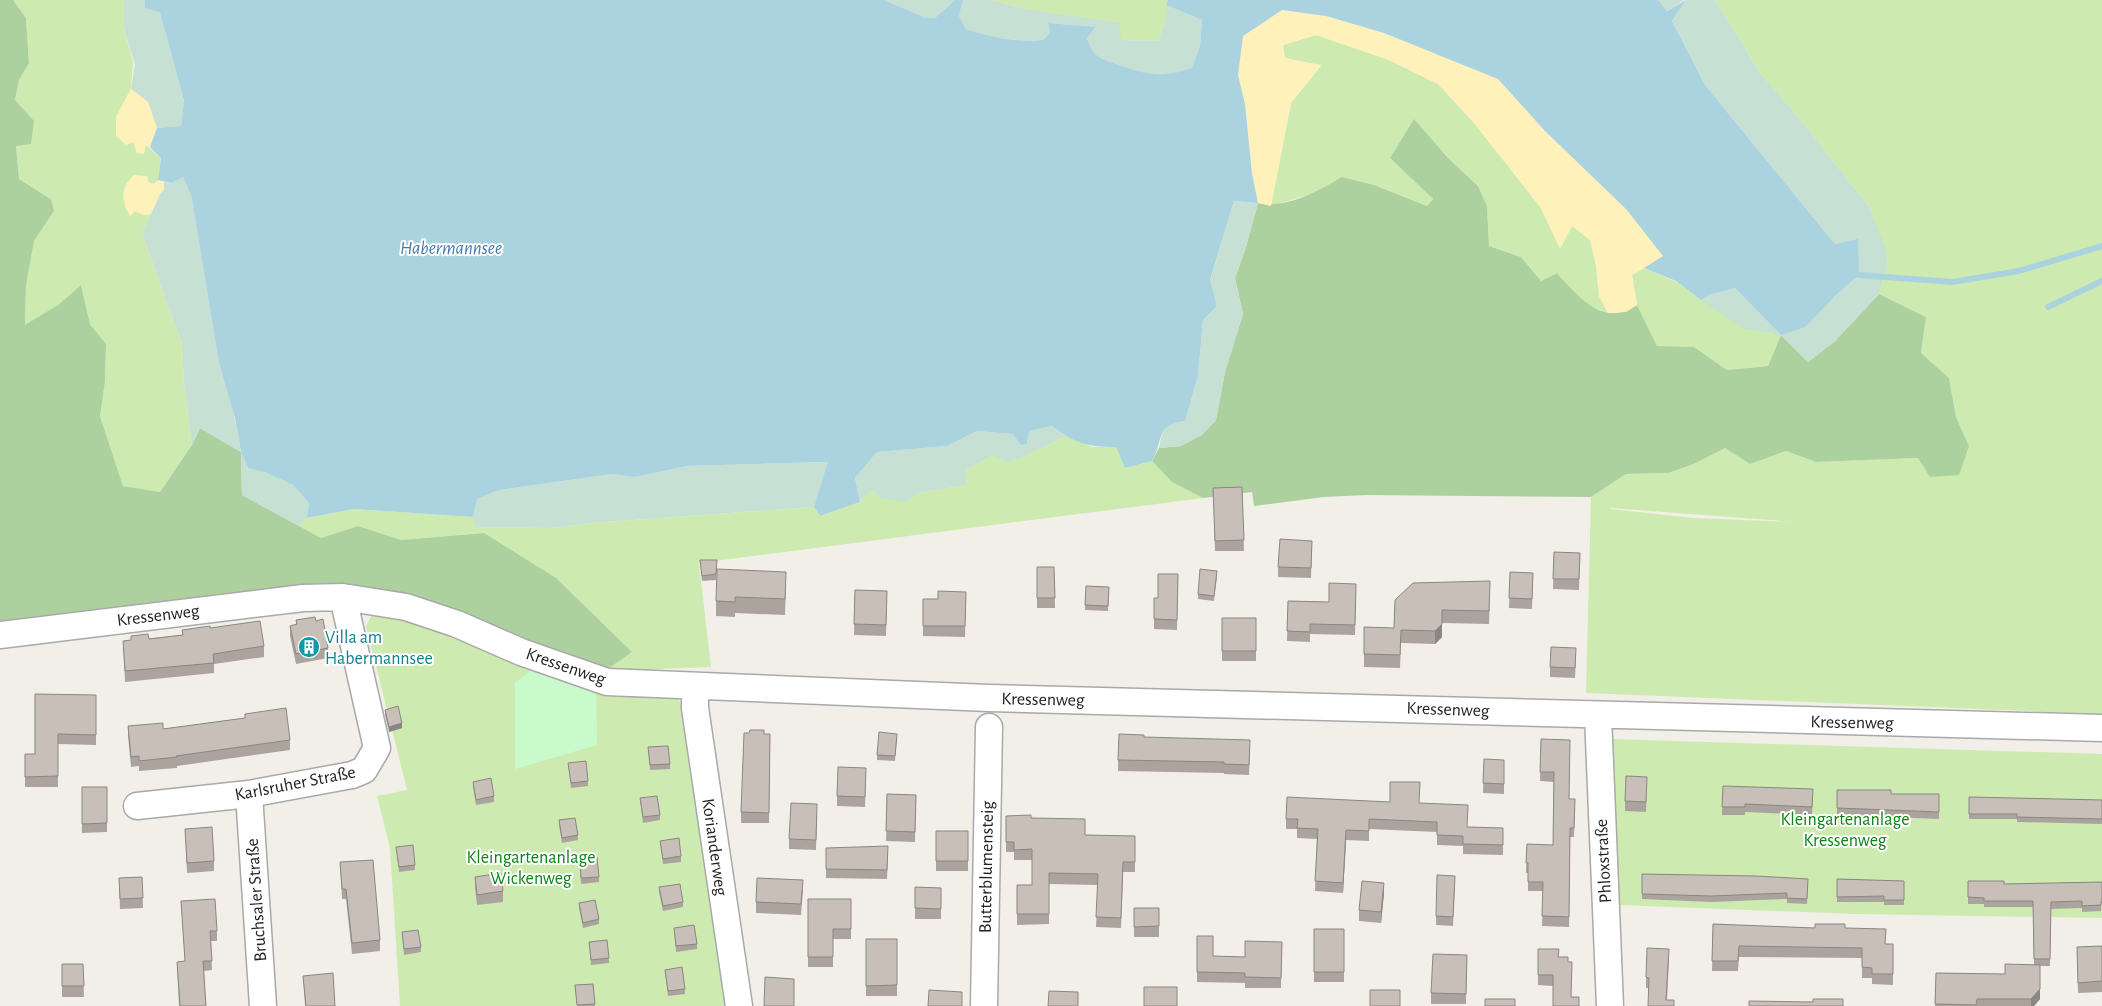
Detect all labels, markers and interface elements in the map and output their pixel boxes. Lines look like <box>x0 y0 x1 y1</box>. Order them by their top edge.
water label: Habermannsee <box>400 239 502 258</box>
street label: Kressenweg <box>116 602 201 630</box>
place label: Villa am Habermannsee <box>325 629 433 668</box>
building icon: Villa am Habermannsee <box>297 635 321 659</box>
street label: Kressenweg <box>523 645 608 689</box>
street label: Kressenweg <box>1001 690 1085 710</box>
street label: Kressenweg <box>1406 700 1490 720</box>
street label: Kressenweg <box>1810 713 1894 733</box>
street label: Karlsruher Straße <box>233 763 357 805</box>
street label: Korianderweg <box>698 797 730 897</box>
street label: Butterblumensteig <box>977 800 997 933</box>
park label: Kleingartenanlage Kressenweg <box>1780 811 1910 850</box>
street label: Phloxstraße <box>1593 818 1615 903</box>
street label: Bruchsaler Straße <box>244 838 270 962</box>
park label: Kleingartenanlage Wickenweg <box>466 849 596 888</box>

